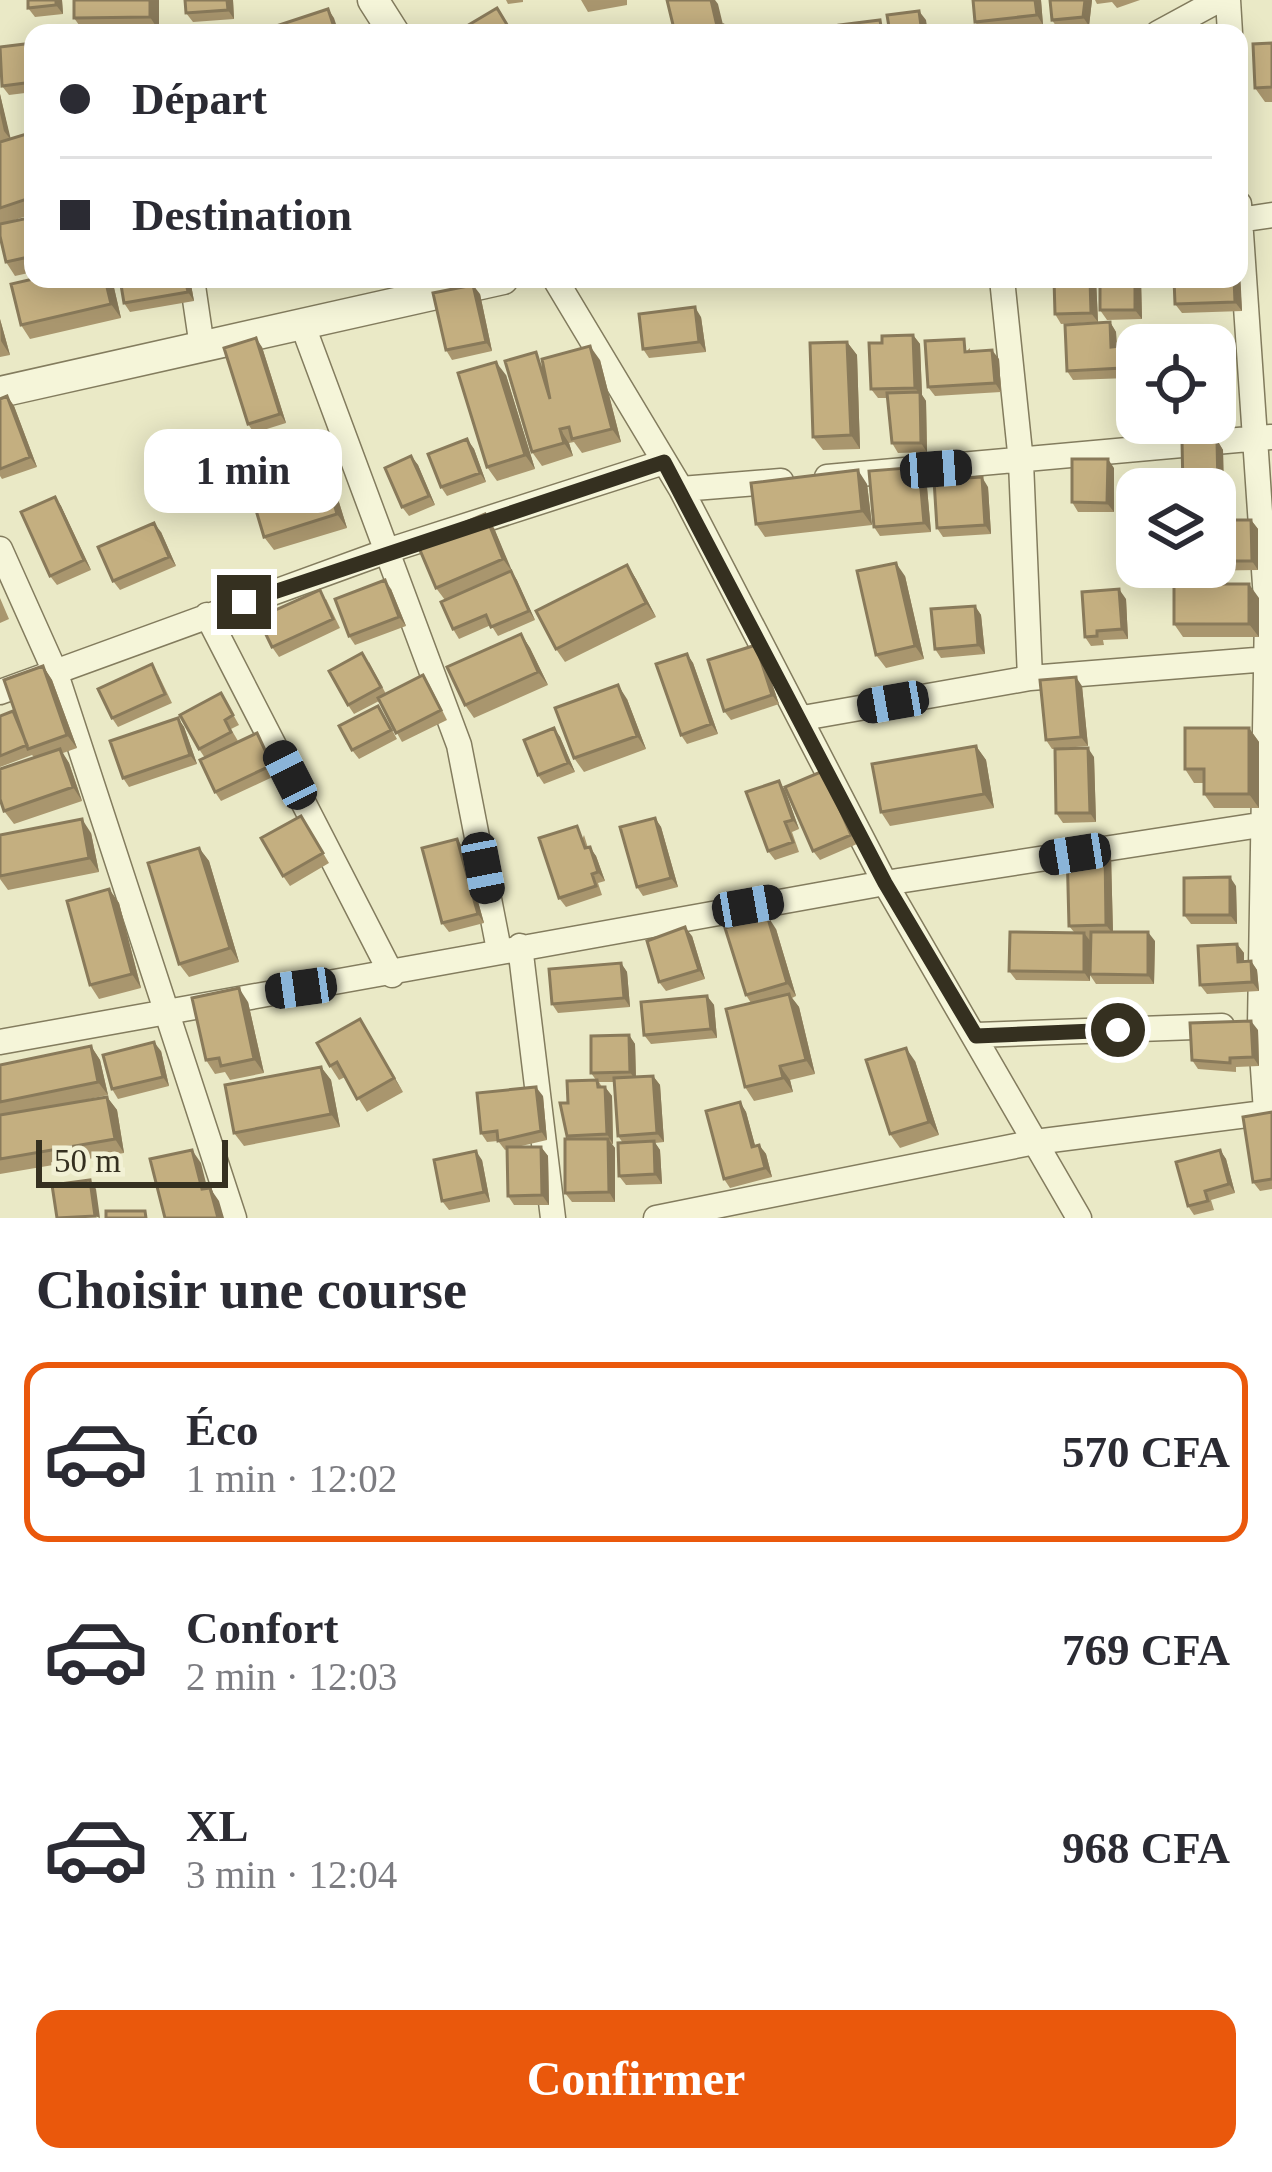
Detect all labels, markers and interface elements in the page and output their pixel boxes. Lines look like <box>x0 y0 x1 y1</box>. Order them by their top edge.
text: Départ <box>132 74 267 124</box>
text: Destination <box>132 190 352 240</box>
map controls <box>1116 324 1236 588</box>
button: locate <box>1116 324 1236 444</box>
callout: 1 min <box>145 428 343 512</box>
text: 1 min <box>196 449 290 492</box>
car <box>899 449 973 489</box>
button: layers <box>1116 468 1236 588</box>
route end <box>217 575 271 629</box>
car <box>854 678 932 726</box>
car <box>258 735 322 815</box>
car <box>458 829 508 907</box>
car <box>1037 831 1113 877</box>
car <box>709 882 787 930</box>
car <box>263 965 339 1011</box>
route start <box>1091 1003 1145 1057</box>
scale bar <box>36 1134 228 1187</box>
text: 50 m <box>54 1143 121 1179</box>
text: Choisir une course <box>36 1260 467 1320</box>
icon: car <box>42 1398 150 1506</box>
text: Éco <box>186 1405 259 1455</box>
text: 570 CFA <box>1062 1427 1230 1477</box>
text: 1 min · 12:02 <box>186 1457 397 1500</box>
icon: car <box>42 1596 150 1704</box>
text: Confort <box>186 1603 338 1653</box>
text: 769 CFA <box>1062 1625 1230 1675</box>
text: 2 min · 12:03 <box>186 1655 397 1698</box>
icon: car <box>42 1794 150 1902</box>
text: XL <box>186 1801 249 1851</box>
text: 968 CFA <box>1062 1823 1230 1873</box>
text: 3 min · 12:04 <box>186 1853 397 1896</box>
button: Confirmer <box>36 2010 1236 2148</box>

